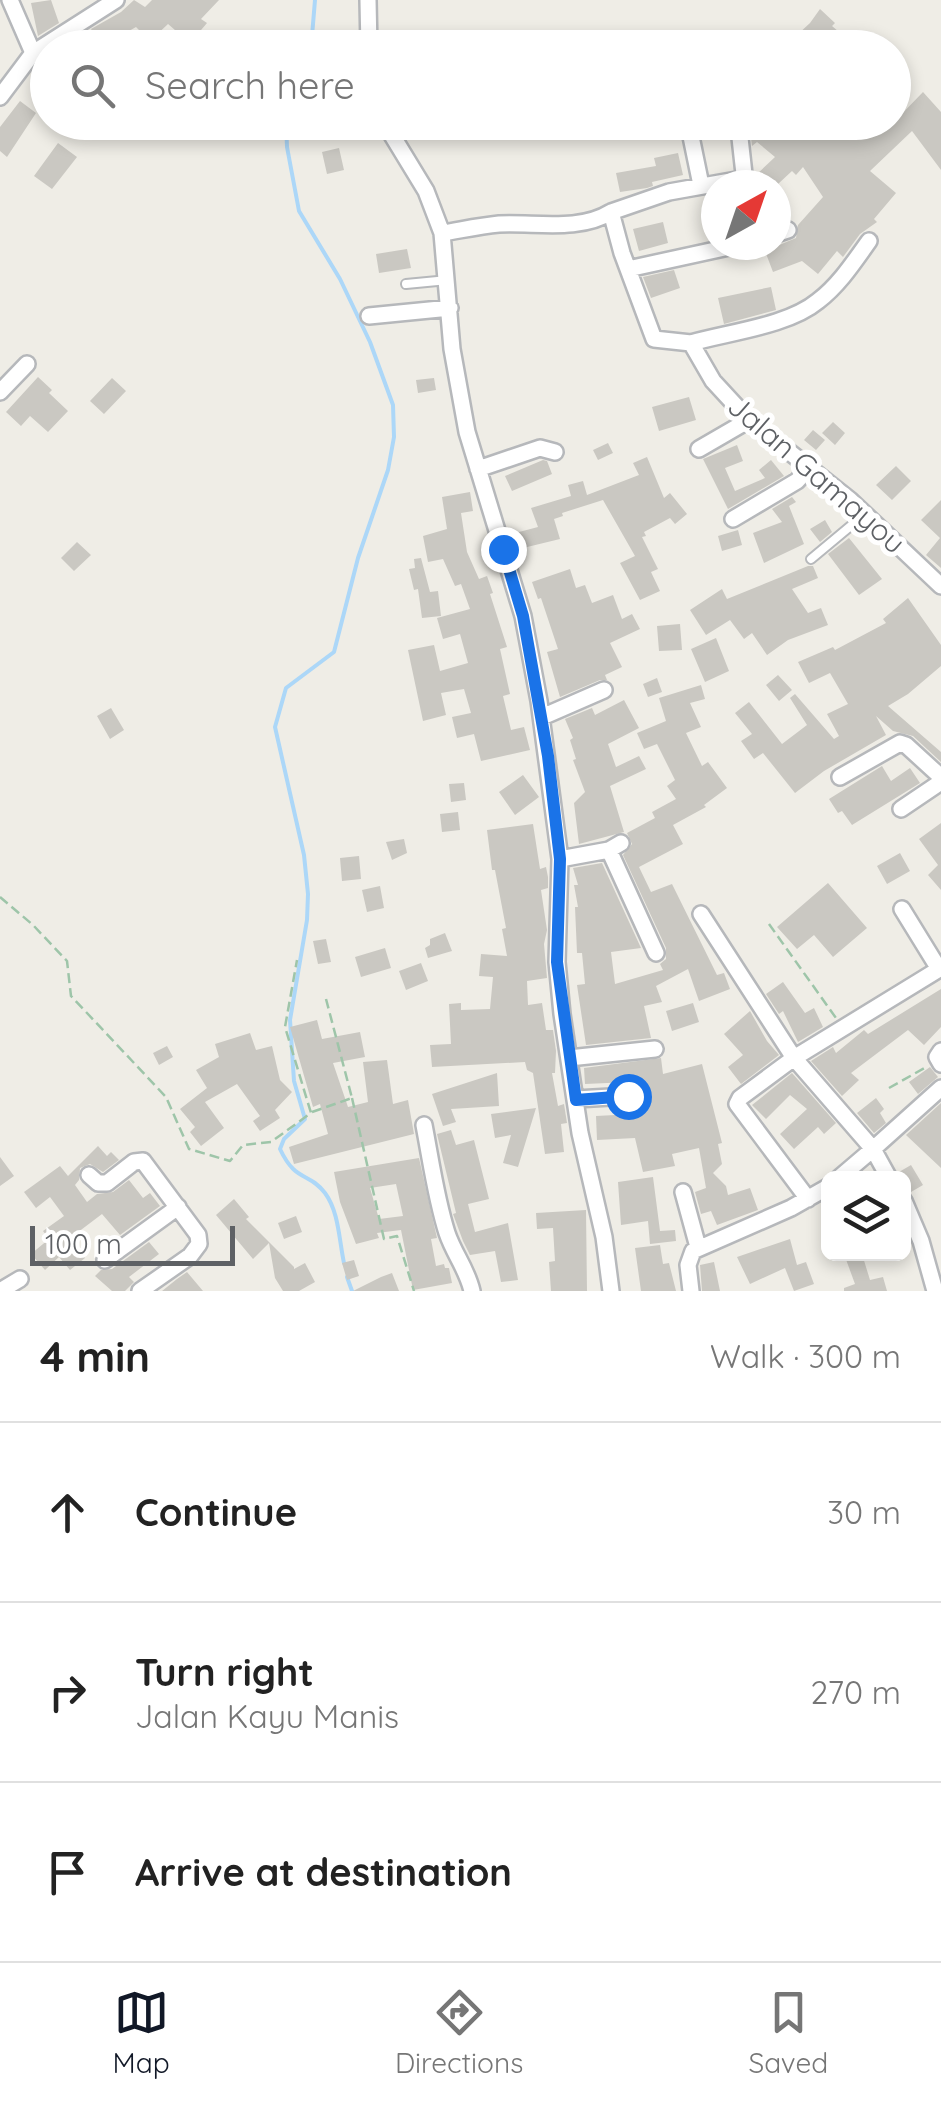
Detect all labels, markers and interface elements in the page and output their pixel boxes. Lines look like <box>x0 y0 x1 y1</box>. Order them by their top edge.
search box <box>30 30 911 140</box>
icon: search <box>65 58 120 113</box>
text: Search here <box>145 61 355 109</box>
north arrow <box>701 170 791 260</box>
street label: Jalan Gamayou <box>720 386 914 562</box>
route end <box>481 527 527 573</box>
route start <box>606 1074 652 1120</box>
map controls <box>821 1171 911 1261</box>
button: layers <box>821 1171 911 1261</box>
scale bar <box>30 1221 235 1266</box>
text: 100 m <box>45 1226 122 1261</box>
text: 4 min <box>40 1330 150 1383</box>
text: Walk · 300 m <box>710 1336 901 1376</box>
icon: ahead <box>40 1485 95 1540</box>
text: Continue <box>135 1488 297 1536</box>
text: 30 m <box>827 1492 901 1532</box>
text: Turn right <box>135 1648 314 1696</box>
icon: right <box>40 1665 95 1720</box>
text: 270 m <box>810 1672 901 1712</box>
text: Jalan Kayu Manis <box>135 1696 399 1736</box>
icon: arrive <box>40 1845 95 1900</box>
text: Arrive at destination <box>135 1848 512 1896</box>
tab: Map <box>113 1985 170 2080</box>
tab: Directions <box>395 1985 523 2080</box>
tab: Saved <box>749 1985 828 2080</box>

